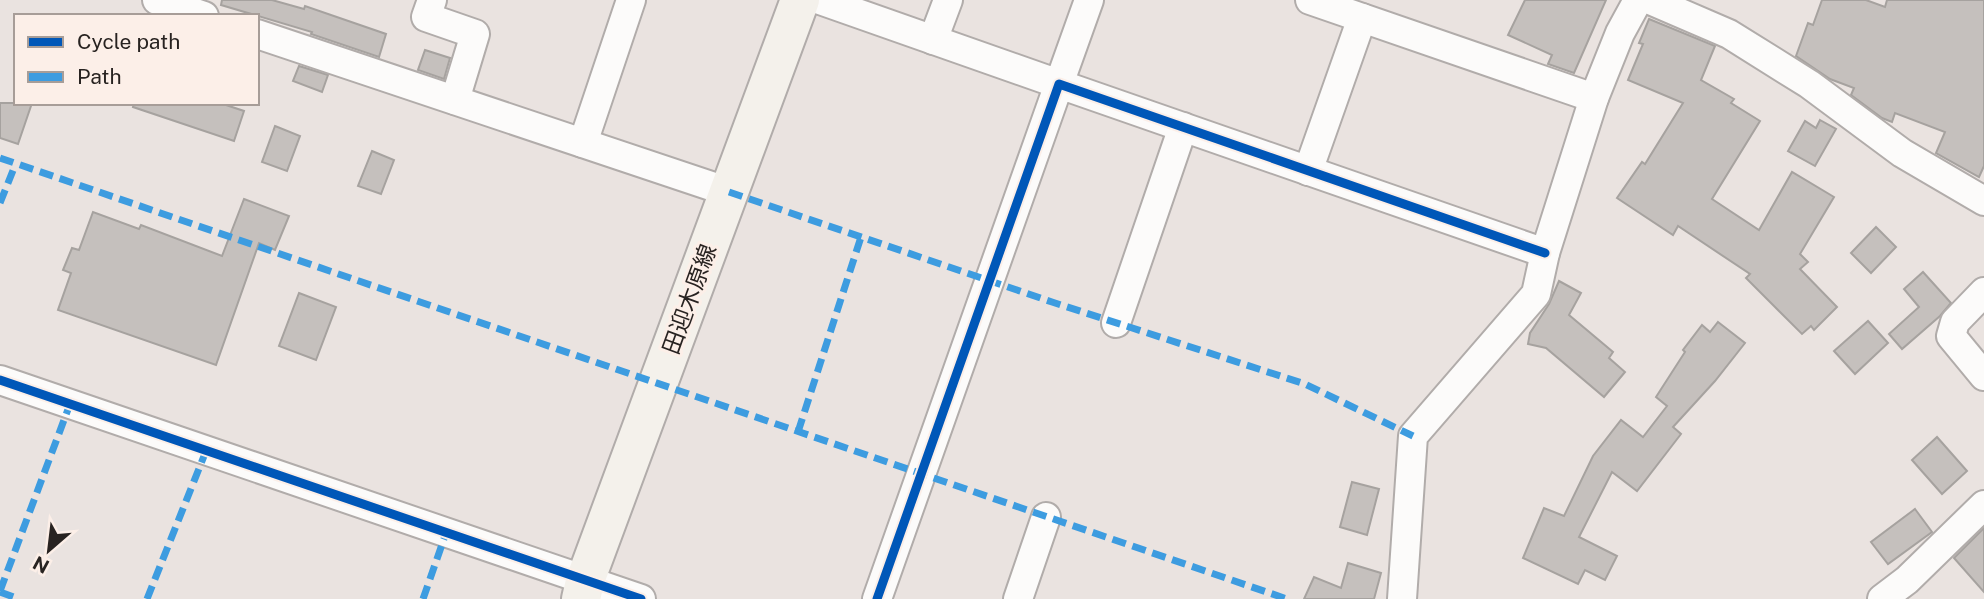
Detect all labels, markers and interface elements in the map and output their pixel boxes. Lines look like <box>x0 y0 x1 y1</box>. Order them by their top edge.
legend <box>14 14 259 105</box>
text: Cycle path <box>77 29 180 54</box>
text: Path <box>77 64 122 89</box>
street label: 田迎木原線 <box>657 240 721 358</box>
north arrow <box>14 515 84 585</box>
text: N <box>29 552 53 578</box>

